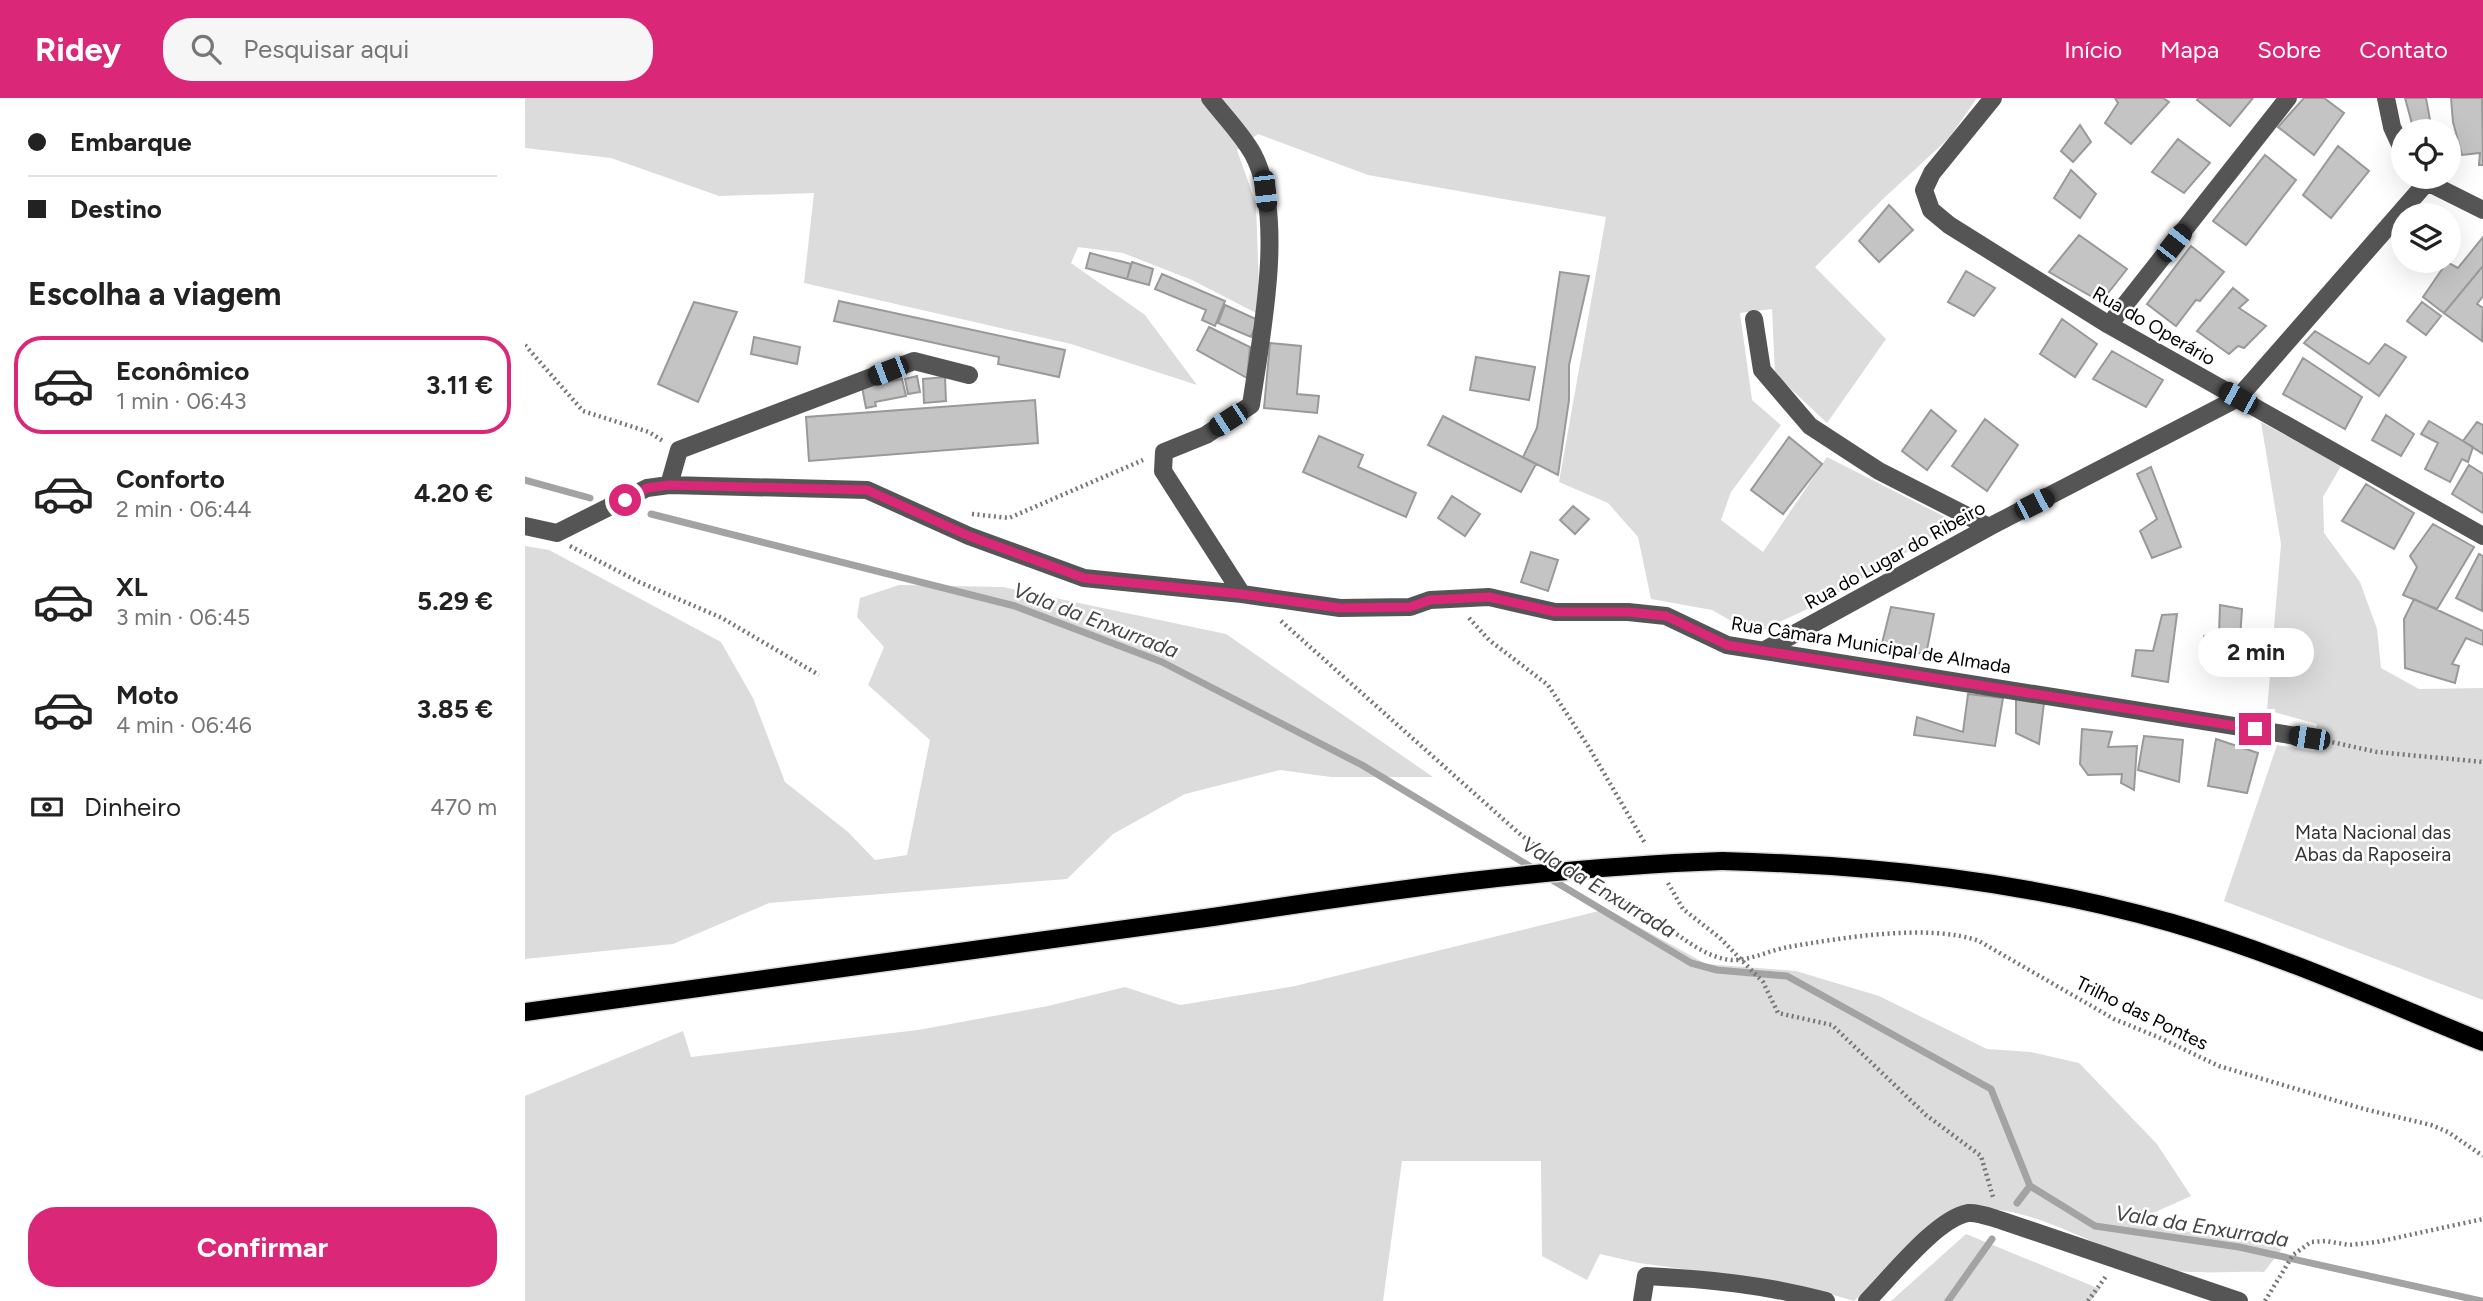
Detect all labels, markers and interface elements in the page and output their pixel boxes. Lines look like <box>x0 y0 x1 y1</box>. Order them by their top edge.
search box <box>163 18 653 81</box>
text: Ridey <box>35 30 121 69</box>
icon: search <box>187 30 225 68</box>
text: Pesquisar aqui <box>243 33 409 65</box>
text: Início <box>2064 35 2122 64</box>
text: Mapa <box>2160 35 2219 64</box>
text: Sobre <box>2257 35 2321 64</box>
text: Contato <box>2359 35 2448 64</box>
map controls <box>2391 119 2461 273</box>
button: locate <box>2391 119 2461 189</box>
text: Embarque <box>70 126 192 158</box>
car <box>1253 169 1278 213</box>
text: Destino <box>70 193 162 225</box>
button: layers <box>2391 203 2461 273</box>
car <box>2153 220 2196 266</box>
text: Escolha a viagem <box>28 275 281 313</box>
street label: Rua do Operário <box>2088 282 2220 370</box>
icon: car <box>32 354 95 417</box>
car <box>865 354 912 388</box>
text: Econômico <box>116 355 249 387</box>
text: 3.11 € <box>426 369 493 401</box>
car <box>2215 379 2262 417</box>
text: 1 min · 06:43 <box>116 387 247 415</box>
car <box>1205 400 1252 440</box>
icon: car <box>32 462 95 525</box>
text: Conforto <box>116 463 225 495</box>
text: 4.20 € <box>414 477 493 509</box>
route start <box>609 484 641 516</box>
car <box>2011 485 2058 523</box>
text: 2 min · 06:44 <box>116 495 252 523</box>
street label: Rua do Lugar do Ribeiro <box>1801 496 1989 614</box>
icon: car <box>32 570 95 633</box>
text: XL <box>116 571 148 603</box>
water label: Vala da Enxurrada <box>1010 577 1182 663</box>
text: 5.29 € <box>417 585 493 617</box>
text: 3 min · 06:45 <box>116 603 250 631</box>
street label: Rua Câmara Municipal de Almada <box>1729 612 2013 678</box>
callout: 2 min <box>2197 628 2313 676</box>
text: 2 min <box>2227 638 2285 666</box>
icon: car <box>32 678 95 741</box>
text: Moto <box>116 679 179 711</box>
text: 3.85 € <box>417 693 493 725</box>
text: 4 min · 06:46 <box>116 711 252 739</box>
route end <box>2239 713 2271 745</box>
car <box>2287 724 2332 752</box>
icon: cash <box>28 788 66 826</box>
text: Dinheiro <box>84 791 181 823</box>
text: 470 m <box>430 793 497 821</box>
park label: Mata Nacional das Abas da Raposeira <box>2295 821 2451 866</box>
water label: Vala da Enxurrada <box>1517 831 1681 943</box>
street label: Trilho das Pontes <box>2072 971 2212 1055</box>
water label: Vala da Enxurrada <box>2114 1200 2290 1252</box>
button: Confirmar <box>28 1207 497 1287</box>

